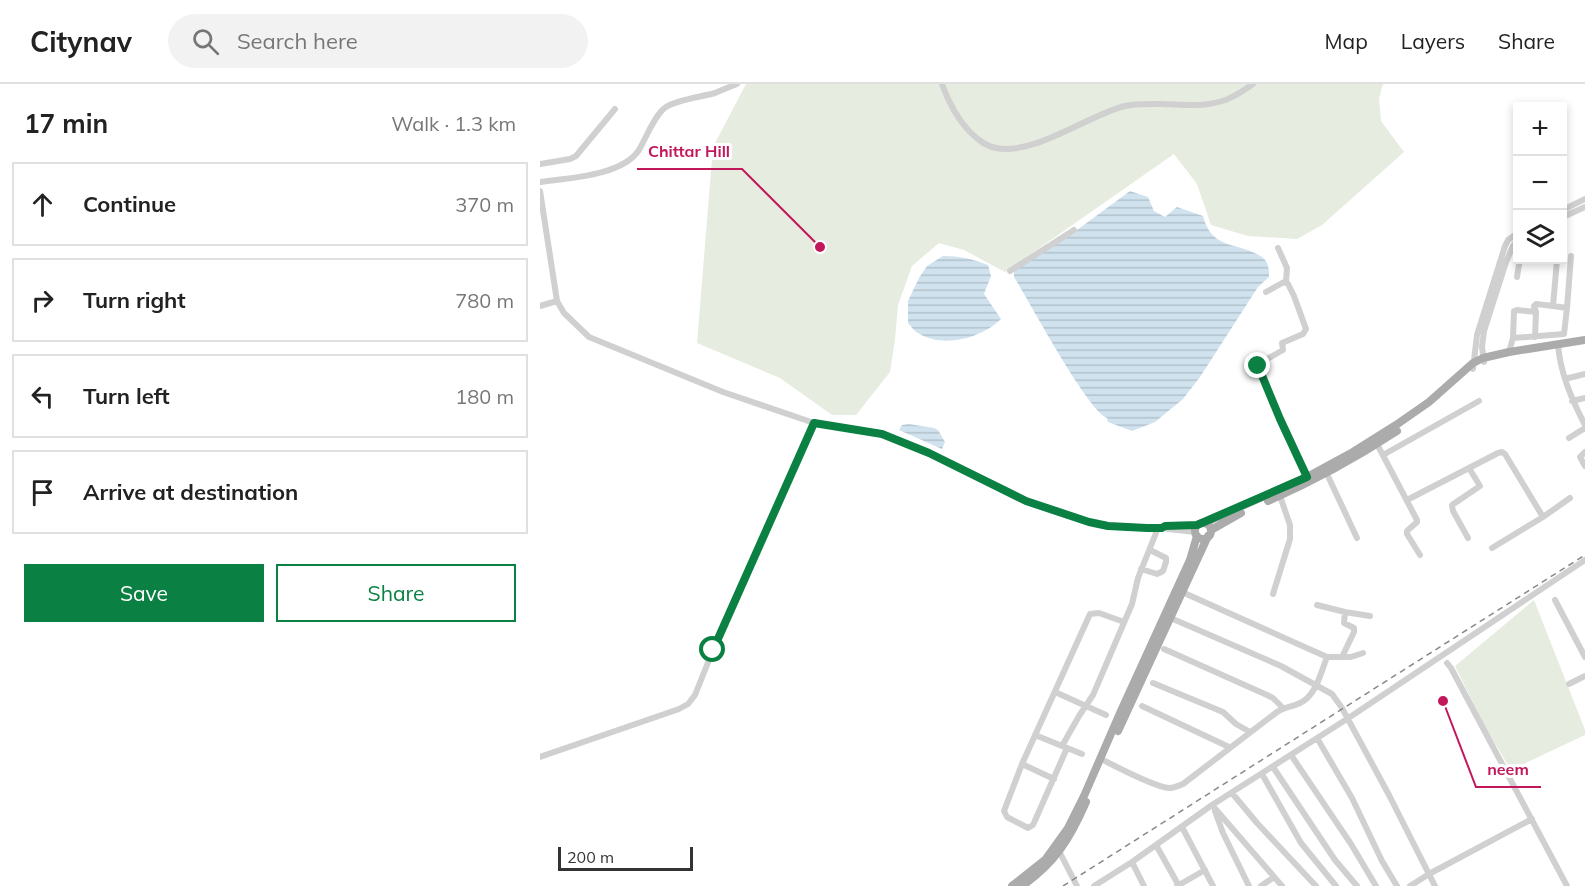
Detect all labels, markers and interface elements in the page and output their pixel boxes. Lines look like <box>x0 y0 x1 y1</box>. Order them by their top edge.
search box <box>168 14 588 68</box>
text: Citynav <box>30 24 132 59</box>
icon: search <box>189 25 222 58</box>
text: Search here <box>237 27 358 55</box>
text: Map <box>1325 28 1368 54</box>
text: Layers <box>1401 28 1465 54</box>
text: Share <box>1498 28 1555 54</box>
map controls <box>1513 102 1567 264</box>
button: + <box>1513 102 1567 156</box>
text: 17 min <box>24 107 108 140</box>
text: Walk · 1.3 km <box>391 111 516 136</box>
callout: Chittar Hill <box>637 135 742 169</box>
text: Chittar Hill <box>648 141 730 161</box>
button: − <box>1513 156 1567 210</box>
icon: ahead <box>26 188 59 221</box>
text: Continue <box>83 190 176 218</box>
text: 370 m <box>455 192 514 217</box>
button: layers <box>1513 210 1567 264</box>
icon: right <box>26 284 59 317</box>
text: Turn right <box>83 286 186 314</box>
text: 780 m <box>455 288 514 313</box>
route end <box>1244 352 1270 378</box>
icon: left <box>26 380 59 413</box>
text: Turn left <box>83 382 170 410</box>
text: 180 m <box>455 384 514 409</box>
icon: arrive <box>26 476 59 509</box>
text: Arrive at destination <box>83 478 298 506</box>
button: Save <box>24 564 264 622</box>
button: Share <box>276 564 516 622</box>
route start <box>699 636 725 662</box>
callout: neem <box>1476 753 1541 787</box>
text: neem <box>1487 759 1529 779</box>
scale bar <box>558 844 693 872</box>
text: 200 m <box>567 847 614 867</box>

